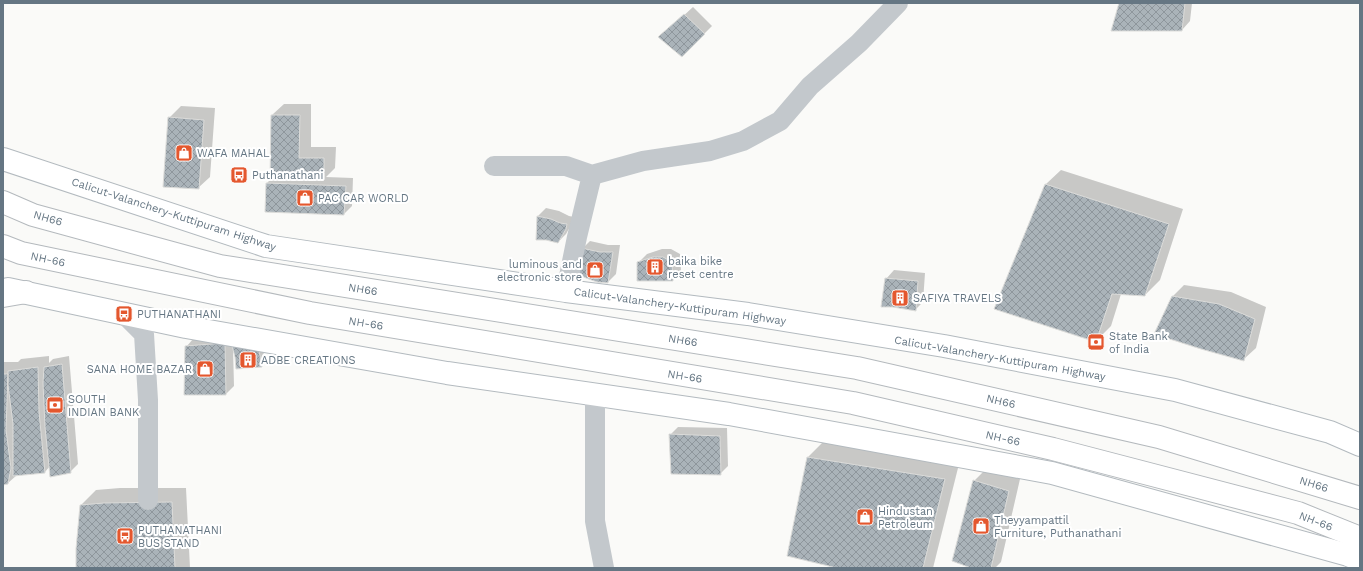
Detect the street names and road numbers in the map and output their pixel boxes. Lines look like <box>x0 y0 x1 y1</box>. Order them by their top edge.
street label: Calicut-Valanchery-Kuttipuram Highway <box>70 175 278 254</box>
street label: NH66 <box>32 208 64 229</box>
street label: NH-66 <box>29 249 67 270</box>
street label: NH66 <box>347 281 379 298</box>
street label: Calicut-Valanchery-Kuttipuram Highway <box>573 285 787 328</box>
street label: NH-66 <box>348 314 385 333</box>
street label: NH66 <box>667 332 699 349</box>
street label: Calicut-Valanchery-Kuttipuram Highway <box>893 333 1107 384</box>
street label: NH-66 <box>667 367 704 386</box>
street label: NH66 <box>985 392 1017 411</box>
street label: NH-66 <box>984 428 1022 449</box>
street label: NH66 <box>1298 474 1330 495</box>
street label: NH-66 <box>1297 509 1335 534</box>

